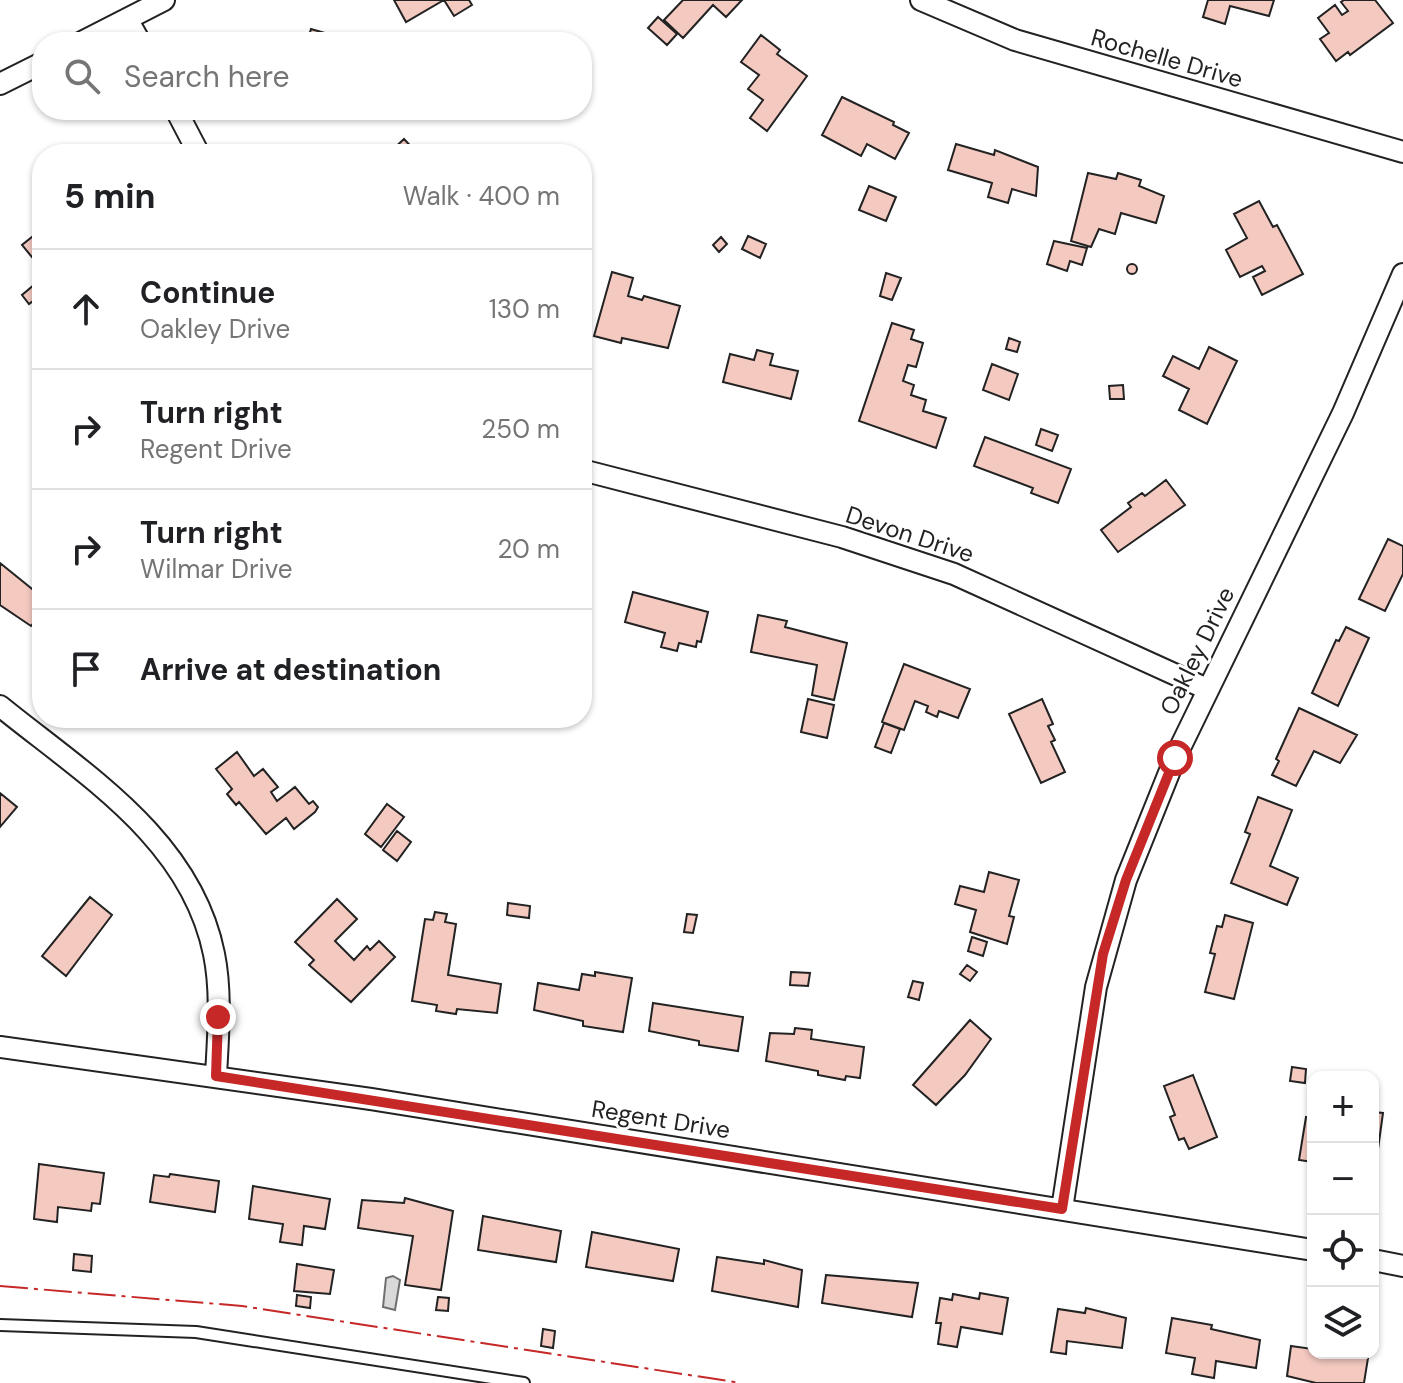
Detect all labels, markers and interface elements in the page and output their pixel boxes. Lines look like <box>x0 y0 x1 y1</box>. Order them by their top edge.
street label: Rochelle Drive <box>1088 22 1246 94</box>
search box <box>32 32 592 120</box>
icon: search <box>60 54 104 98</box>
text: Search here <box>124 57 290 96</box>
text: 5 min <box>64 174 155 219</box>
text: Walk · 400 m <box>403 179 560 213</box>
text: Continue <box>140 273 275 312</box>
icon: ahead <box>64 287 108 331</box>
text: 130 m <box>489 292 560 326</box>
text: Oakley Drive <box>140 312 290 346</box>
text: Turn right <box>140 393 283 432</box>
icon: right <box>64 407 108 451</box>
text: 250 m <box>481 412 560 446</box>
text: Regent Drive <box>140 432 292 466</box>
street label: Devon Drive <box>842 499 978 569</box>
text: Turn right <box>140 513 283 552</box>
icon: right <box>64 527 108 571</box>
text: 20 m <box>497 532 560 566</box>
text: Wilmar Drive <box>140 552 293 586</box>
street label: Oakley Drive <box>1153 582 1241 720</box>
icon: arrive <box>64 647 108 691</box>
text: Arrive at destination <box>140 650 441 689</box>
route start <box>1157 740 1193 776</box>
route end <box>200 999 236 1035</box>
map controls <box>1307 1071 1379 1359</box>
button: + <box>1307 1071 1379 1143</box>
street label: Regent Drive <box>589 1093 733 1145</box>
button: − <box>1307 1143 1379 1215</box>
button: locate <box>1307 1215 1379 1287</box>
button: layers <box>1307 1287 1379 1359</box>

